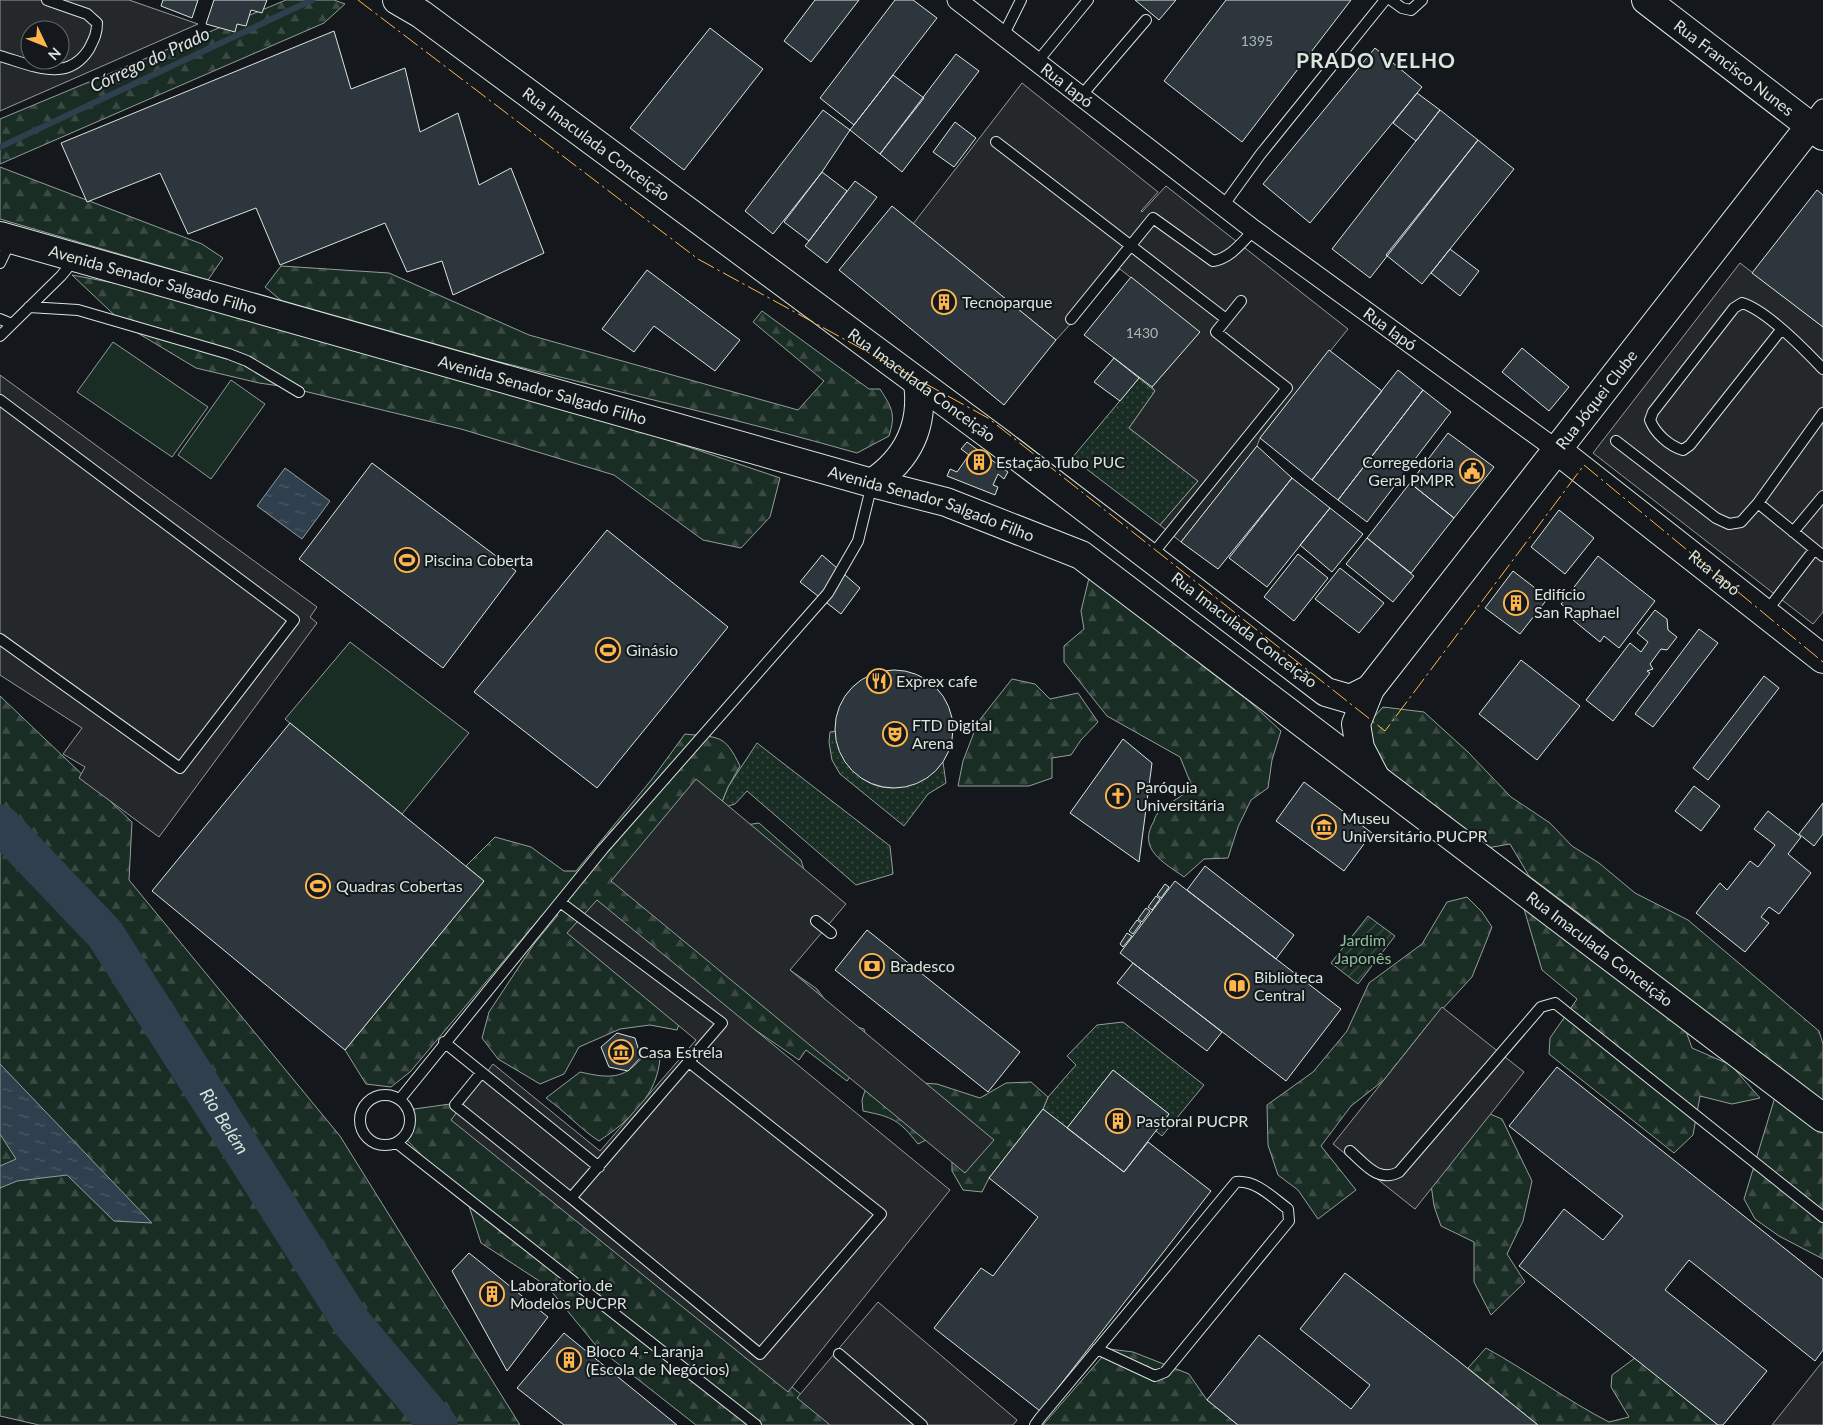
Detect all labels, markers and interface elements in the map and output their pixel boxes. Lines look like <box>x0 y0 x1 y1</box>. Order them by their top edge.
street label: Rua Francisco Nunes <box>1671 15 1798 119</box>
north arrow <box>20 20 70 70</box>
water label: Córrego do Prado <box>86 22 213 96</box>
house number: 1395 <box>1241 32 1273 49</box>
text: N <box>45 44 65 64</box>
district label: PRADO VELHO <box>1296 47 1456 72</box>
street label: Rua Iapó <box>1037 59 1097 111</box>
street label: Rua Imaculada Conceição <box>519 83 674 204</box>
street label: Avenida Senador Salgado Filho <box>47 240 259 317</box>
building icon: Tecnoparque <box>931 289 957 315</box>
place label: Tecnoparque <box>962 292 1052 311</box>
street label: Rua Iapó <box>1360 303 1421 354</box>
street label: Rua Imaculada Conceição <box>845 324 1000 445</box>
house number: 1430 <box>1126 324 1158 341</box>
street label: Rua Jóquei Clube <box>1551 346 1641 453</box>
street label: Avenida Senador Salgado Filho <box>436 351 649 428</box>
building icon: Estação Tubo PUC <box>966 449 992 475</box>
place label: Estação Tubo PUC <box>996 452 1125 471</box>
place label: Corregedoria Geral PMPR <box>1362 452 1454 489</box>
public building icon: Corregedoria Geral PMPR <box>1459 458 1485 484</box>
street label: Avenida Senador Salgado Filho <box>826 461 1037 545</box>
street label: Rua Iapó <box>1685 545 1744 599</box>
sports icon: Piscina Coberta <box>394 547 420 573</box>
place label: Piscina Coberta <box>424 550 533 569</box>
street label: Rua Imaculada Conceição <box>1168 568 1321 691</box>
place label: Edifício San Raphael <box>1534 584 1619 621</box>
building icon: Edifício San Raphael <box>1503 590 1529 616</box>
sports icon: Ginásio <box>595 637 621 663</box>
place label: Ginásio <box>626 640 678 659</box>
restaurant icon: Exprex cafe <box>866 668 892 694</box>
place label: Exprex cafe <box>896 671 977 690</box>
place label: FTD Digital Arena <box>912 715 992 752</box>
theatre icon: FTD Digital Arena <box>882 721 908 747</box>
place label: Paróquia Universitária <box>1136 777 1225 814</box>
church icon: Paróquia Universitária <box>1105 783 1131 809</box>
place label: Museu Universitário PUCPR <box>1342 808 1488 845</box>
museum icon: Museu Universitário PUCPR <box>1311 814 1337 840</box>
sports icon: Quadras Cobertas <box>305 873 331 899</box>
place label: Quadras Cobertas <box>336 876 463 895</box>
street label: Rua Imaculada Conceição <box>1523 887 1677 1010</box>
park label: Jardim Japonês <box>1335 930 1391 967</box>
bank icon: Bradesco <box>859 953 885 979</box>
place label: Bradesco <box>890 956 955 975</box>
place label: Biblioteca Central <box>1254 967 1323 1004</box>
library icon: Biblioteca Central <box>1224 973 1250 999</box>
museum icon: Casa Estrela <box>608 1039 634 1065</box>
place label: Casa Estrela <box>638 1042 723 1061</box>
water label: Rio Belém <box>196 1084 254 1158</box>
building icon: Pastoral PUCPR <box>1105 1108 1131 1134</box>
place label: Pastoral PUCPR <box>1136 1111 1248 1130</box>
place label: Laboratorio de Modelos PUCPR <box>510 1275 627 1312</box>
building icon: Laboratorio de Modelos PUCPR <box>479 1281 505 1307</box>
place label: Bloco 4 - Laranja (Escola de Negócios) <box>586 1341 729 1378</box>
building icon: Bloco 4 - Laranja (Escola de Negócios) <box>556 1347 582 1373</box>

